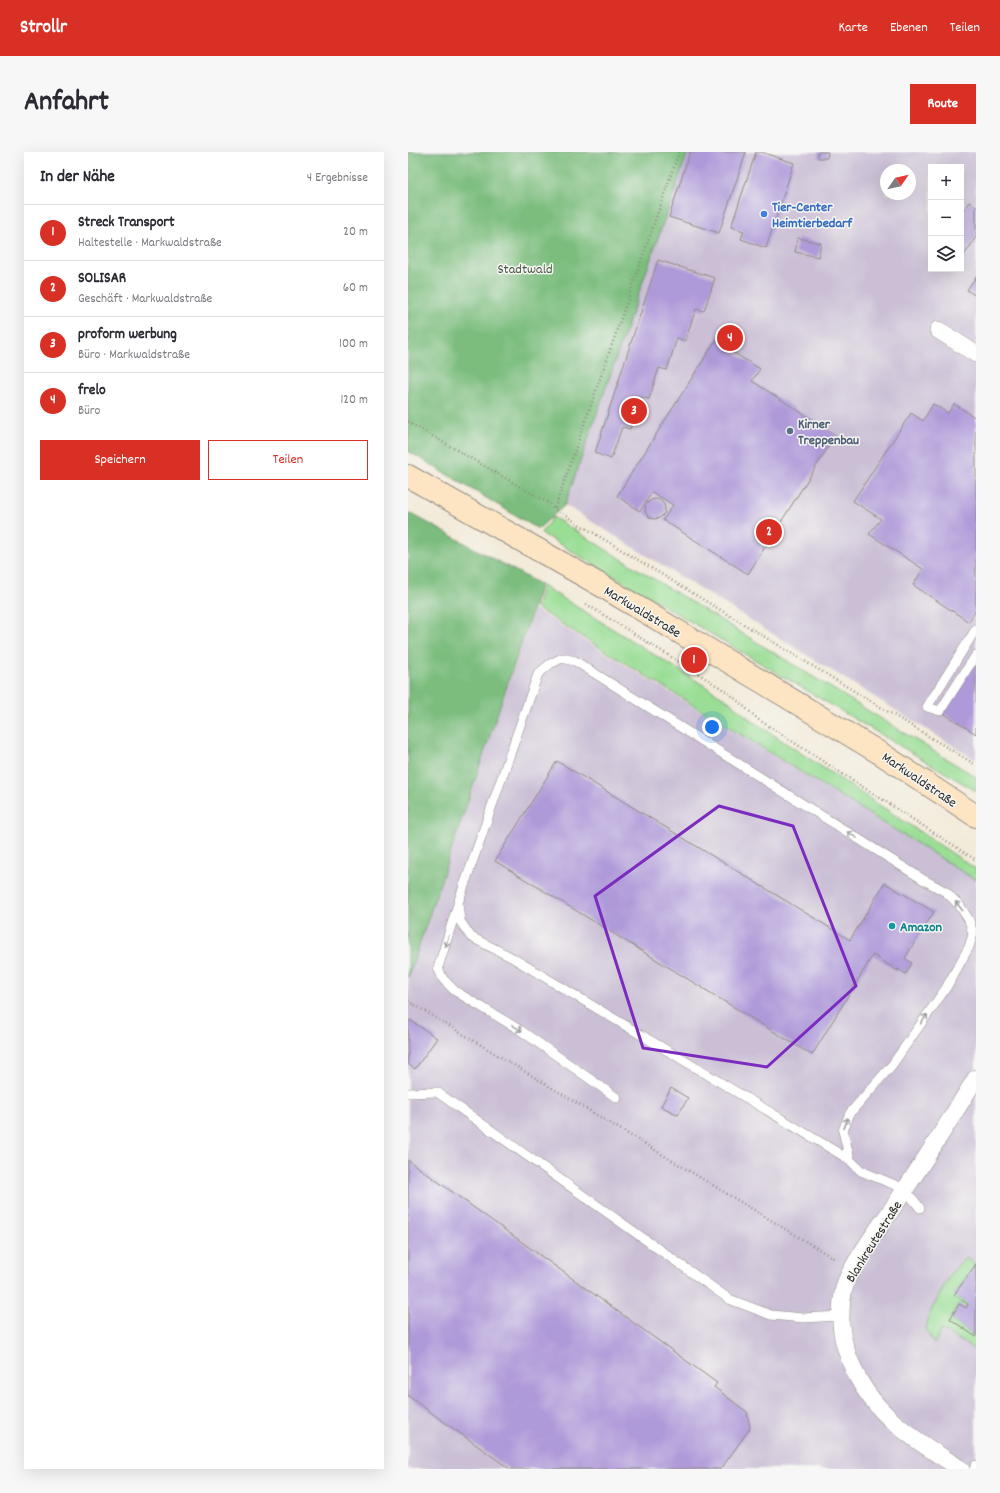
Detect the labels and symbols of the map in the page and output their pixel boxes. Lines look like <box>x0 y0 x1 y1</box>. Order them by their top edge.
north arrow <box>880 164 916 200</box>
place label: Tier-Center Heimtierbedarf <box>772 198 853 234</box>
marker: Tier-Center Heimtierbedarf <box>759 209 769 219</box>
park label: Stadtwald <box>497 260 553 280</box>
pin: 4 <box>717 323 743 353</box>
pin: 3 <box>621 396 647 426</box>
place label: Kirner Treppenbau <box>798 415 859 451</box>
marker: Kirner Treppenbau <box>785 426 795 436</box>
pin: 2 <box>756 517 782 547</box>
street label: Markwaldstraße <box>600 582 684 644</box>
pin: 1 <box>681 645 707 675</box>
your location <box>702 717 722 737</box>
street label: Markwaldstraße <box>877 748 960 813</box>
one-way arrow <box>846 830 858 838</box>
one-way arrow <box>955 901 964 912</box>
place label: Amazon <box>900 918 942 938</box>
marker: Amazon <box>887 921 897 931</box>
one-way arrow <box>442 934 450 946</box>
one-way arrow <box>920 1014 928 1025</box>
one-way arrow <box>511 1025 523 1033</box>
one-way arrow <box>843 1117 851 1129</box>
street label: Blankreutestraße <box>842 1197 908 1287</box>

